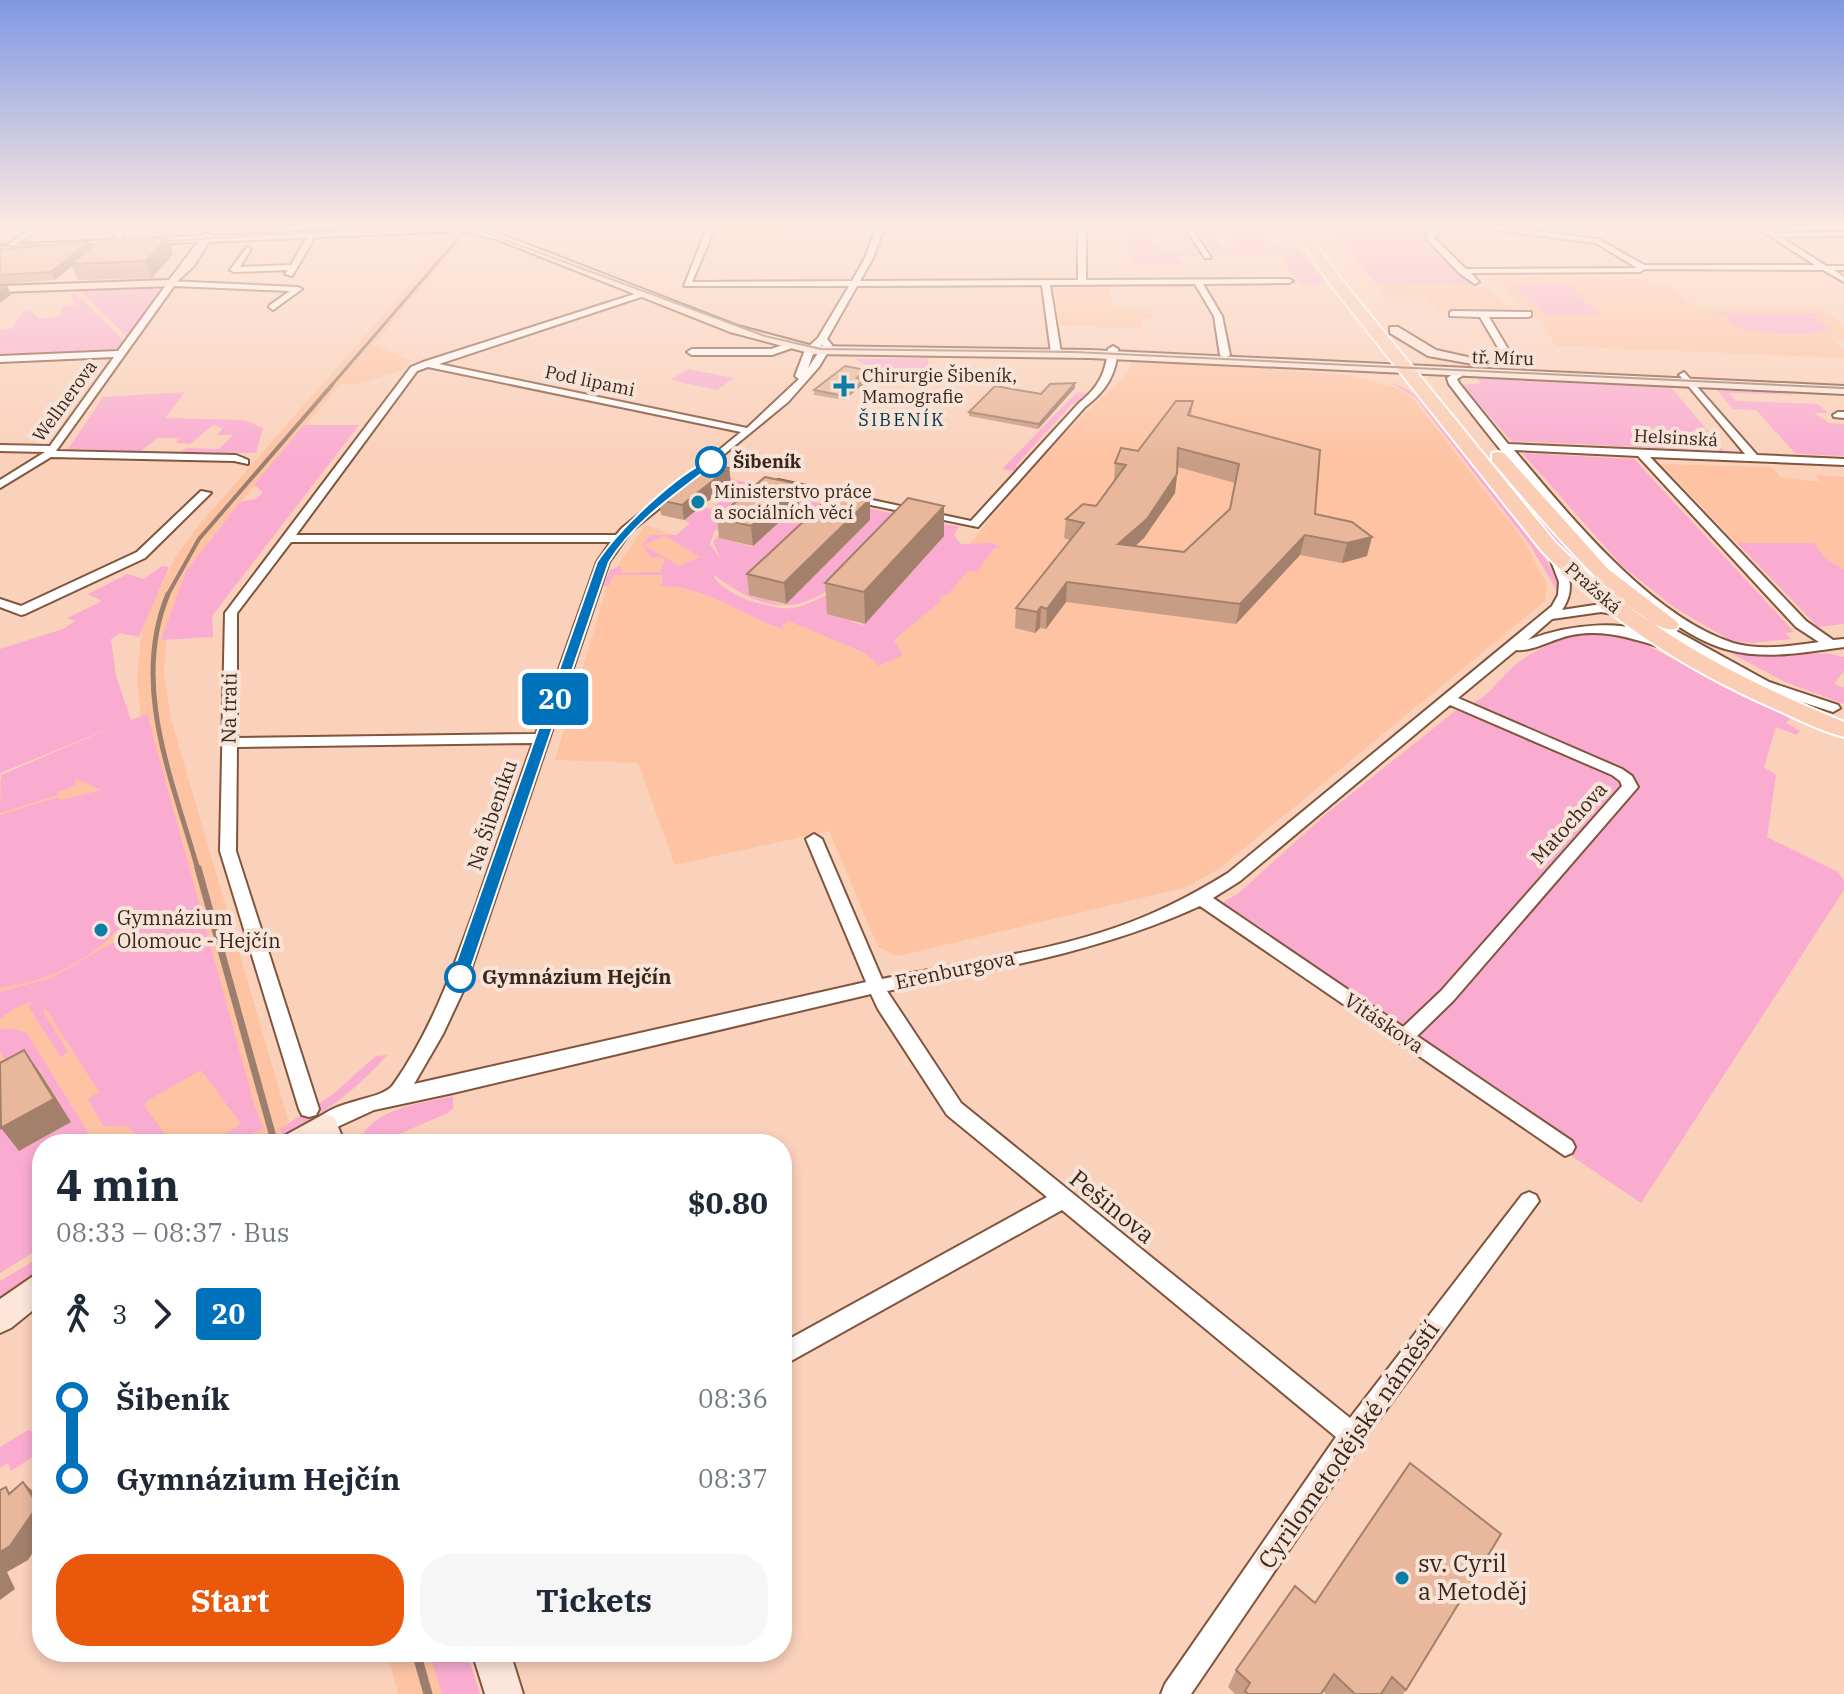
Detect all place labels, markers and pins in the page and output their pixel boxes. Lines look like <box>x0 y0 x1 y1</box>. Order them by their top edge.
place label: Chirurgie Šibeník, Mamografie <box>862 363 1017 408</box>
marker: Chirurgie Šibeník, Mamografie <box>833 375 855 397</box>
marker: Šibeník <box>696 447 726 477</box>
place label: Šibeník <box>733 450 802 473</box>
place label: Ministerstvo práce a sociálních věcí <box>714 480 872 524</box>
marker: Ministerstvo práce a sociálních věcí <box>689 493 707 511</box>
place label: Gymnázium Olomouc - Hejčín <box>117 904 281 954</box>
marker: Gymnázium Olomouc - Hejčín <box>92 921 110 939</box>
marker: Gymnázium Hejčín <box>445 962 475 992</box>
place label: Gymnázium Hejčín <box>482 963 672 990</box>
place label: sv. Cyril a Metoděj <box>1418 1547 1527 1607</box>
marker: sv. Cyril a Metoděj <box>1393 1569 1411 1587</box>

